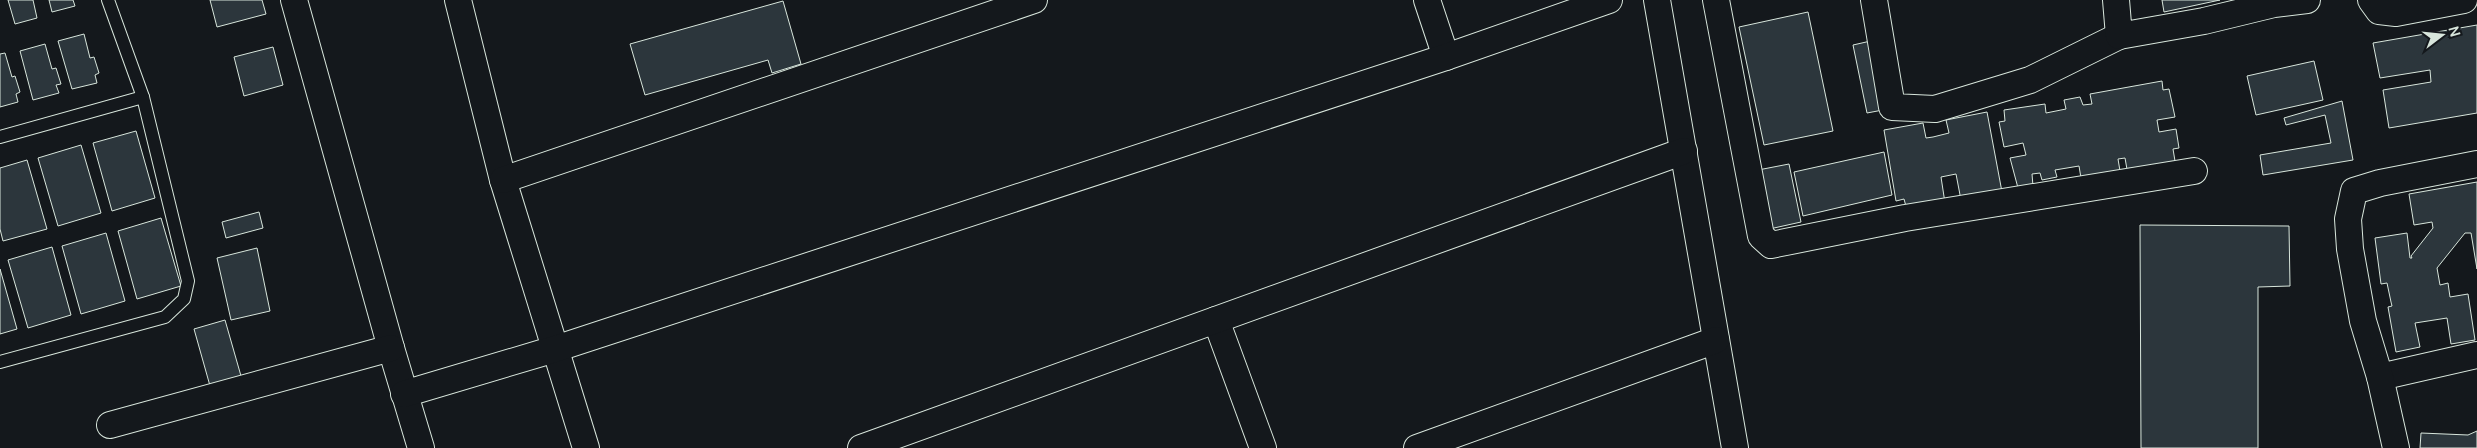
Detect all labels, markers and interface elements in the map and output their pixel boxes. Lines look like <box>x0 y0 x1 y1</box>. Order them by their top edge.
north arrow <box>2417 10 2467 60</box>
text: N <box>2444 24 2465 39</box>

